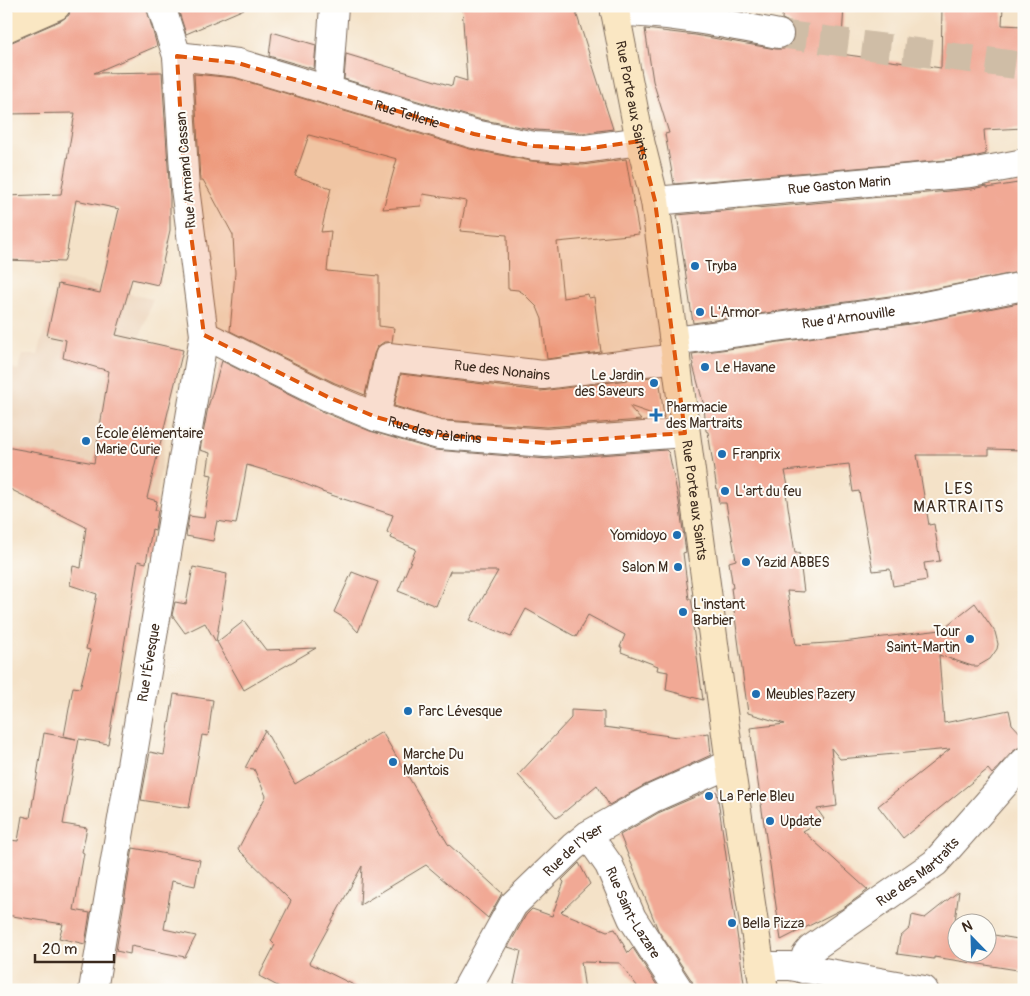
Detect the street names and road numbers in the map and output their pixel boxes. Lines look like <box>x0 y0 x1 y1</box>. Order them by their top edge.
street label: Rue Porte aux Saints <box>612 39 653 162</box>
street label: Rue Tellerie <box>373 96 442 132</box>
street label: Rue Armand Cassan <box>172 111 200 229</box>
street label: Rue Gaston Marin <box>787 172 891 198</box>
street label: Rue d'Arnouville <box>801 302 896 332</box>
street label: Rue des Nonains <box>453 356 551 384</box>
street label: Rue des Pèlerins <box>386 412 483 447</box>
street label: Rue Porte aux Saints <box>678 439 711 562</box>
street label: Rue l'Évesque <box>133 622 163 703</box>
street label: Rue de l'Yser <box>539 820 606 880</box>
street label: Rue des Martraits <box>873 833 963 910</box>
street label: Rue Saint-Lazare <box>602 864 664 962</box>

